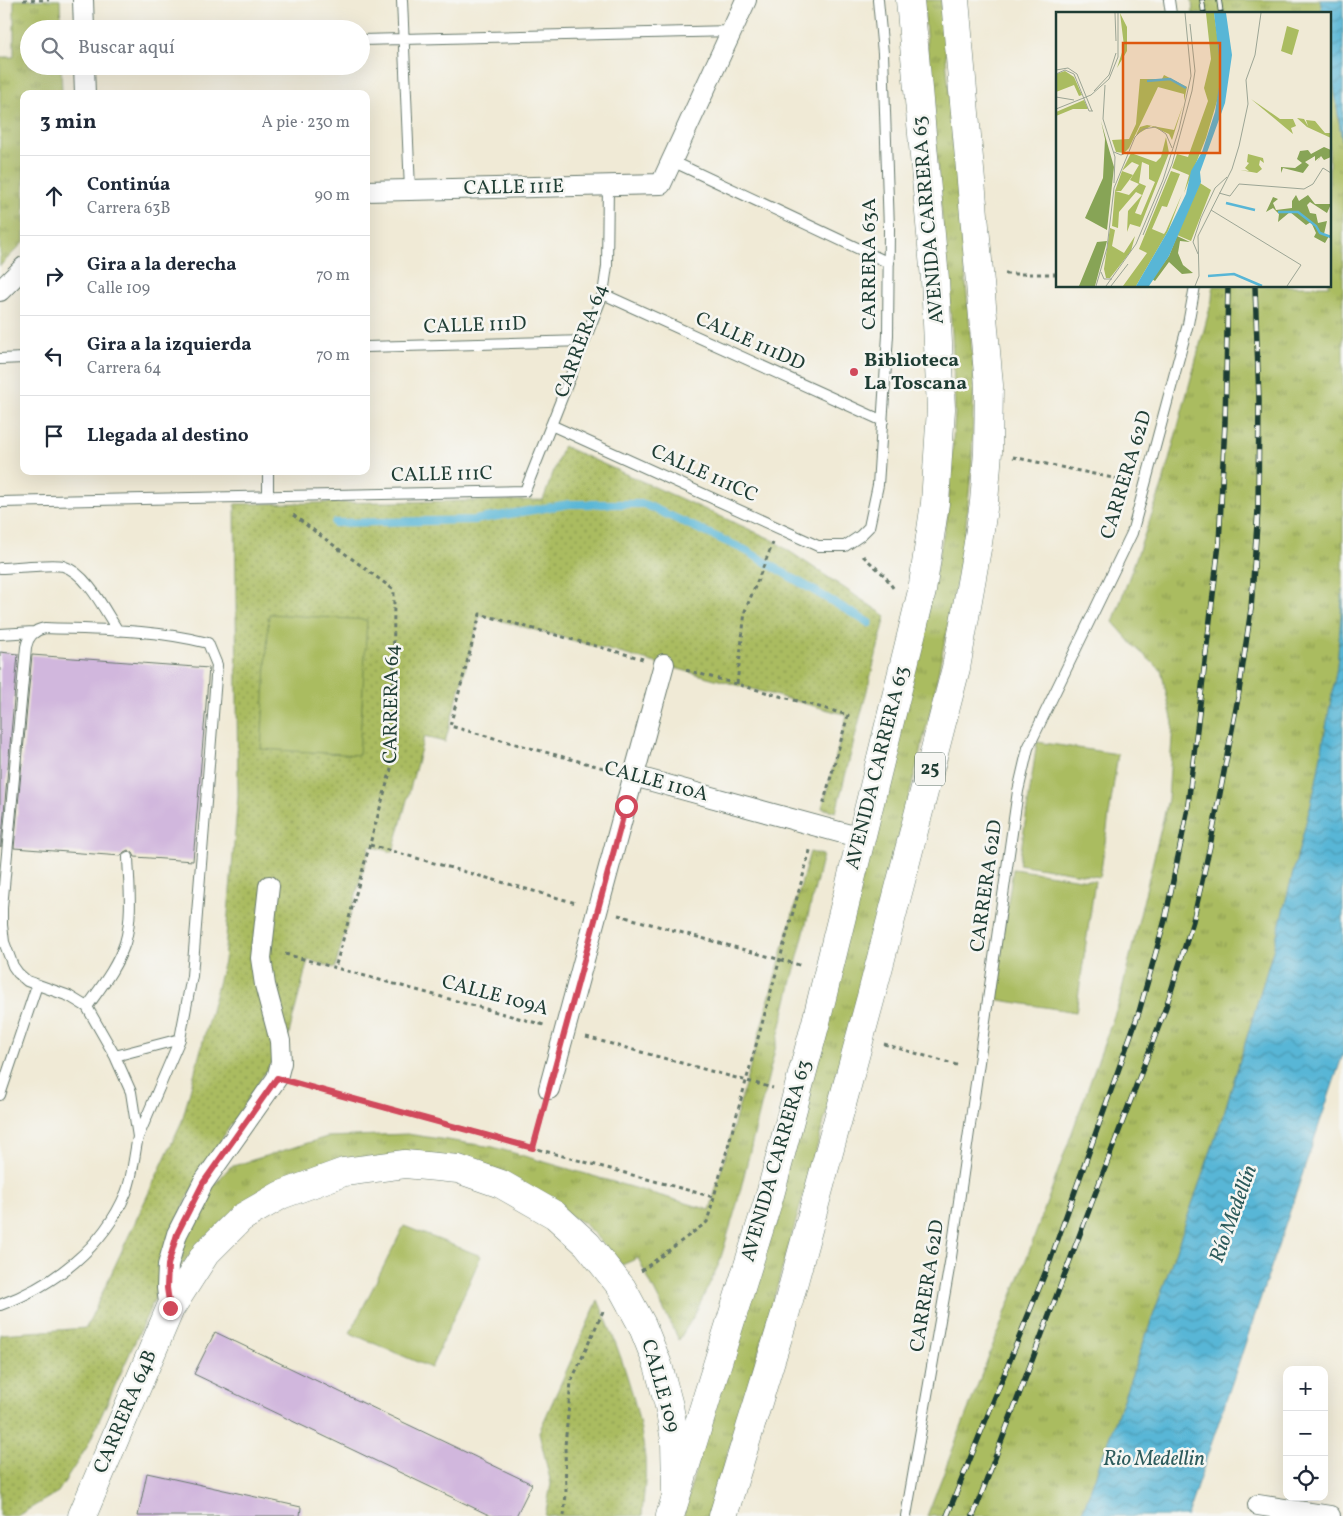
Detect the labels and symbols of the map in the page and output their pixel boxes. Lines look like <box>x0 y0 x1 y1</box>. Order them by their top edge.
inset map <box>1056 12 1330 288</box>
street label: AVENIDA CARRERA 63 <box>906 115 952 325</box>
street label: CALLE 111E <box>464 173 564 203</box>
street label: CARRERA 63A <box>856 198 884 330</box>
street label: CARRERA 64 <box>548 280 616 402</box>
street label: CALLE 111DD <box>691 305 809 379</box>
street label: CALLE 111D <box>423 310 527 342</box>
place label: Biblioteca La Toscana <box>864 347 967 398</box>
marker: Biblioteca La Toscana <box>848 366 860 378</box>
street label: CARRERA 62D <box>1094 407 1160 543</box>
street label: CALLE 111CC <box>646 438 762 510</box>
street label: CALLE 111C <box>391 460 493 490</box>
street label: CARRERA 64 <box>377 644 407 764</box>
street label: AVENIDA CARRERA 63 <box>839 663 917 873</box>
road number: 25 <box>915 752 945 786</box>
street label: CALLE 110A <box>601 755 711 809</box>
route start <box>615 795 638 818</box>
street label: CARRERA 62D <box>964 818 1010 954</box>
street label: CALLE 109A <box>438 968 552 1024</box>
street label: AVENIDA CARRERA 63 <box>735 1057 819 1265</box>
water label: Río Medellín <box>1203 1161 1265 1267</box>
street label: CARRERA 62D <box>904 1218 952 1354</box>
route end <box>159 1297 182 1320</box>
street label: CALLE 109 <box>633 1336 687 1436</box>
street label: CARRERA 64B <box>87 1346 165 1478</box>
water label: Rio Medellin <box>1103 1445 1205 1474</box>

